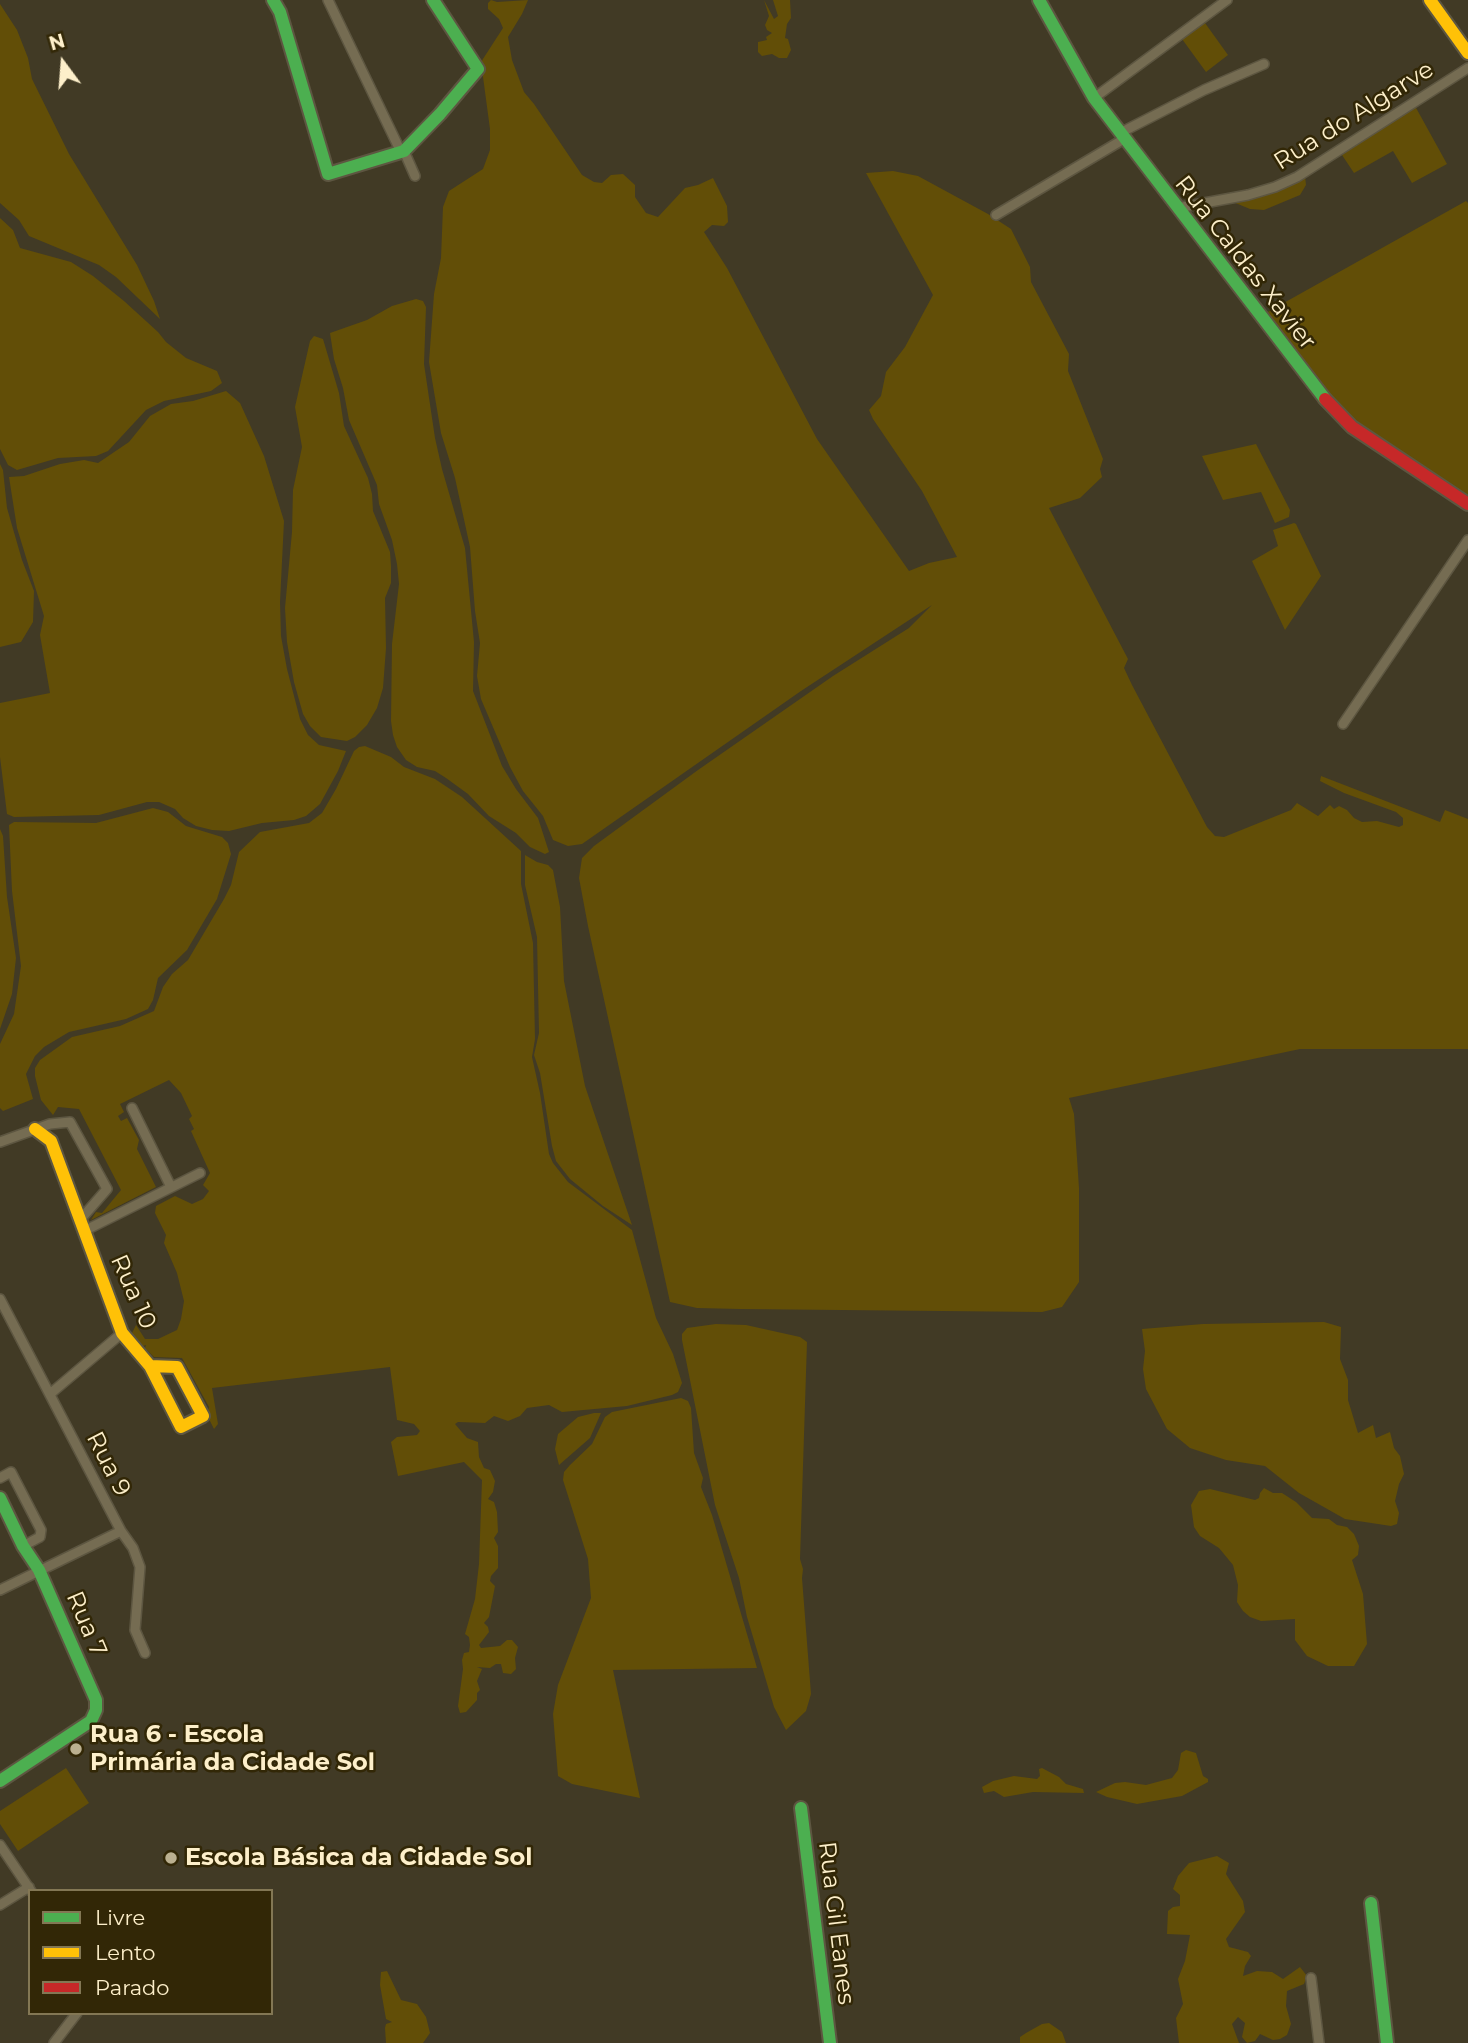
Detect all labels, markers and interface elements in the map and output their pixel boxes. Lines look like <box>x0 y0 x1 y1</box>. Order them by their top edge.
north arrow <box>28 28 98 98</box>
text: N <box>47 29 68 56</box>
street label: Rua do Algarve <box>1269 55 1439 177</box>
street label: Rua Caldas Xavier <box>1168 170 1322 356</box>
street label: Rua 10 <box>104 1250 162 1334</box>
street label: Rua 9 <box>80 1427 136 1501</box>
street label: Rua 7 <box>59 1587 113 1661</box>
place label: Rua 6 - Escola Primária da Cidade Sol <box>90 1721 375 1777</box>
marker: Rua 6 - Escola Primária da Cidade Sol <box>68 1741 84 1757</box>
street label: Rua Gil Eanes <box>812 1840 860 2006</box>
place label: Escola Básica da Cidade Sol <box>185 1844 532 1872</box>
marker: Escola Básica da Cidade Sol <box>163 1850 179 1866</box>
legend <box>28 1889 273 2015</box>
text: Livre <box>95 1905 145 1930</box>
text: Lento <box>95 1940 155 1965</box>
text: Parado <box>95 1975 170 2000</box>

